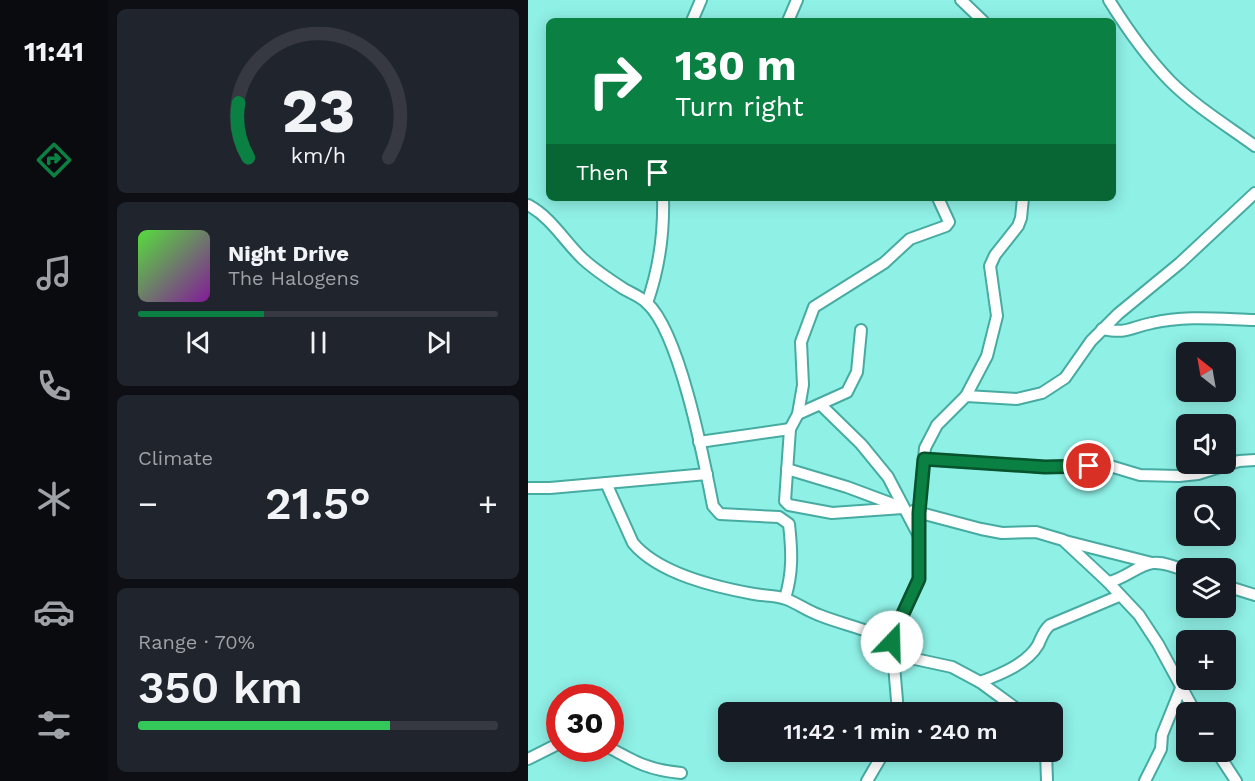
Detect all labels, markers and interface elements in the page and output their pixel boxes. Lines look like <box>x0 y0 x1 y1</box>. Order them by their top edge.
text: 11:41 <box>24 36 84 68</box>
text: 130 m <box>675 41 797 90</box>
icon: right <box>576 42 654 120</box>
text: 23 <box>281 74 355 147</box>
text: Turn right <box>675 91 804 123</box>
icon: directions <box>33 139 75 181</box>
text: km/h <box>290 143 346 168</box>
icon: arrive <box>641 156 674 189</box>
text: Then <box>576 160 629 185</box>
text: Night Drive <box>228 241 349 266</box>
icon: music <box>33 252 75 294</box>
text: The Halogens <box>228 266 360 290</box>
icon: previous <box>182 326 215 359</box>
icon: pause <box>302 326 335 359</box>
icon: next <box>422 326 455 359</box>
north arrow <box>1176 342 1236 402</box>
map controls <box>1176 342 1236 762</box>
icon: phone <box>33 365 75 407</box>
button: sound <box>1176 414 1236 474</box>
pin <box>1063 440 1114 491</box>
text: Climate <box>138 446 213 470</box>
icon: arrive <box>1072 449 1105 482</box>
text: 21.5° <box>265 477 371 530</box>
icon: climate <box>33 478 75 520</box>
text: − <box>138 484 158 523</box>
text: + <box>478 484 498 523</box>
button: search <box>1176 486 1236 546</box>
button: layers <box>1176 558 1236 618</box>
icon: car <box>33 591 75 633</box>
position arrow <box>860 610 924 674</box>
text: Range · 70% <box>138 630 255 654</box>
button: + <box>1176 630 1236 690</box>
text: 350 km <box>138 661 303 714</box>
speed limit sign: 30 <box>546 684 624 762</box>
button: − <box>1176 702 1236 762</box>
icon: filters <box>33 704 75 746</box>
text: 11:42 · 1 min · 240 m <box>783 719 998 744</box>

